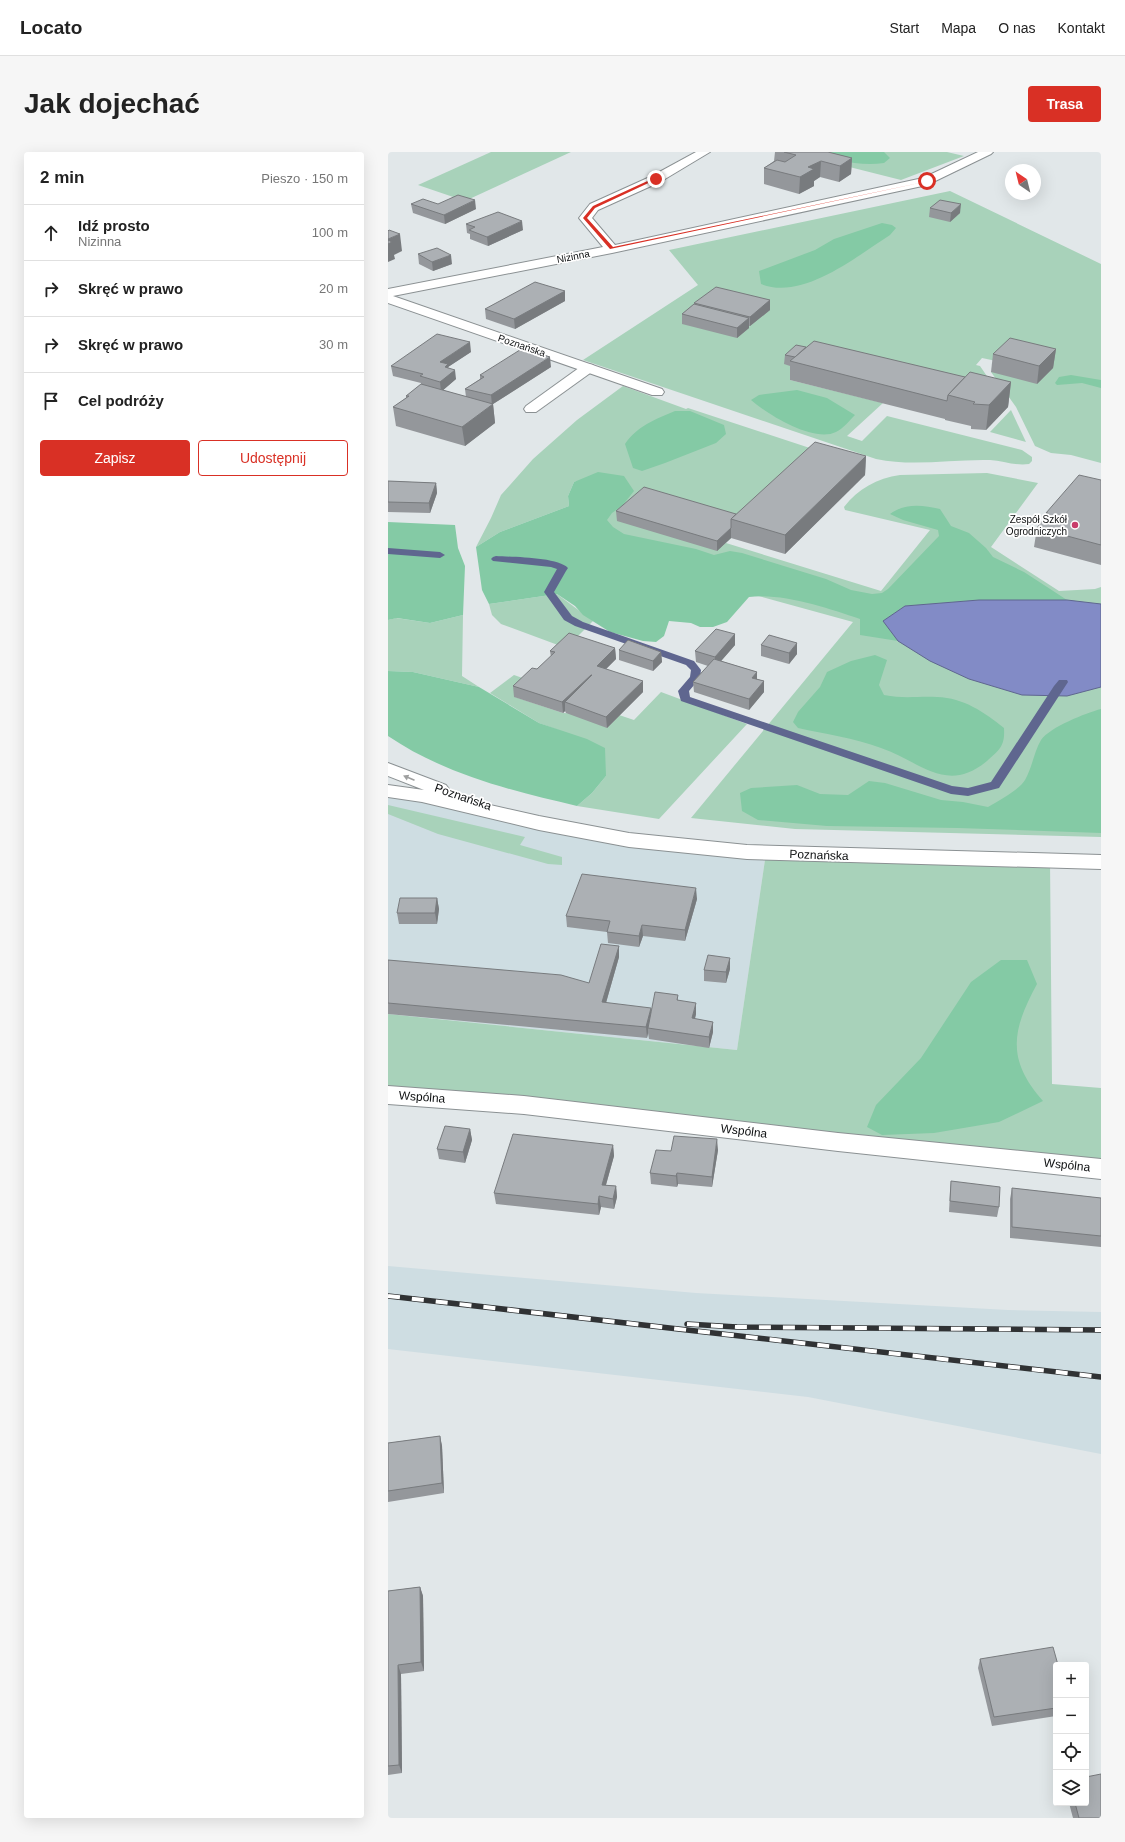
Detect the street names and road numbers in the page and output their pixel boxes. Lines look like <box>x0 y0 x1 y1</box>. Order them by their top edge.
street label: Nizinna <box>556 248 591 265</box>
street label: Poznańska <box>497 332 547 359</box>
street label: Poznańska <box>433 781 494 813</box>
street label: Poznańska <box>789 847 849 863</box>
street label: Wspólna <box>398 1088 446 1106</box>
street label: Wspólna <box>720 1121 768 1141</box>
street label: Wspólna <box>1043 1156 1091 1174</box>

